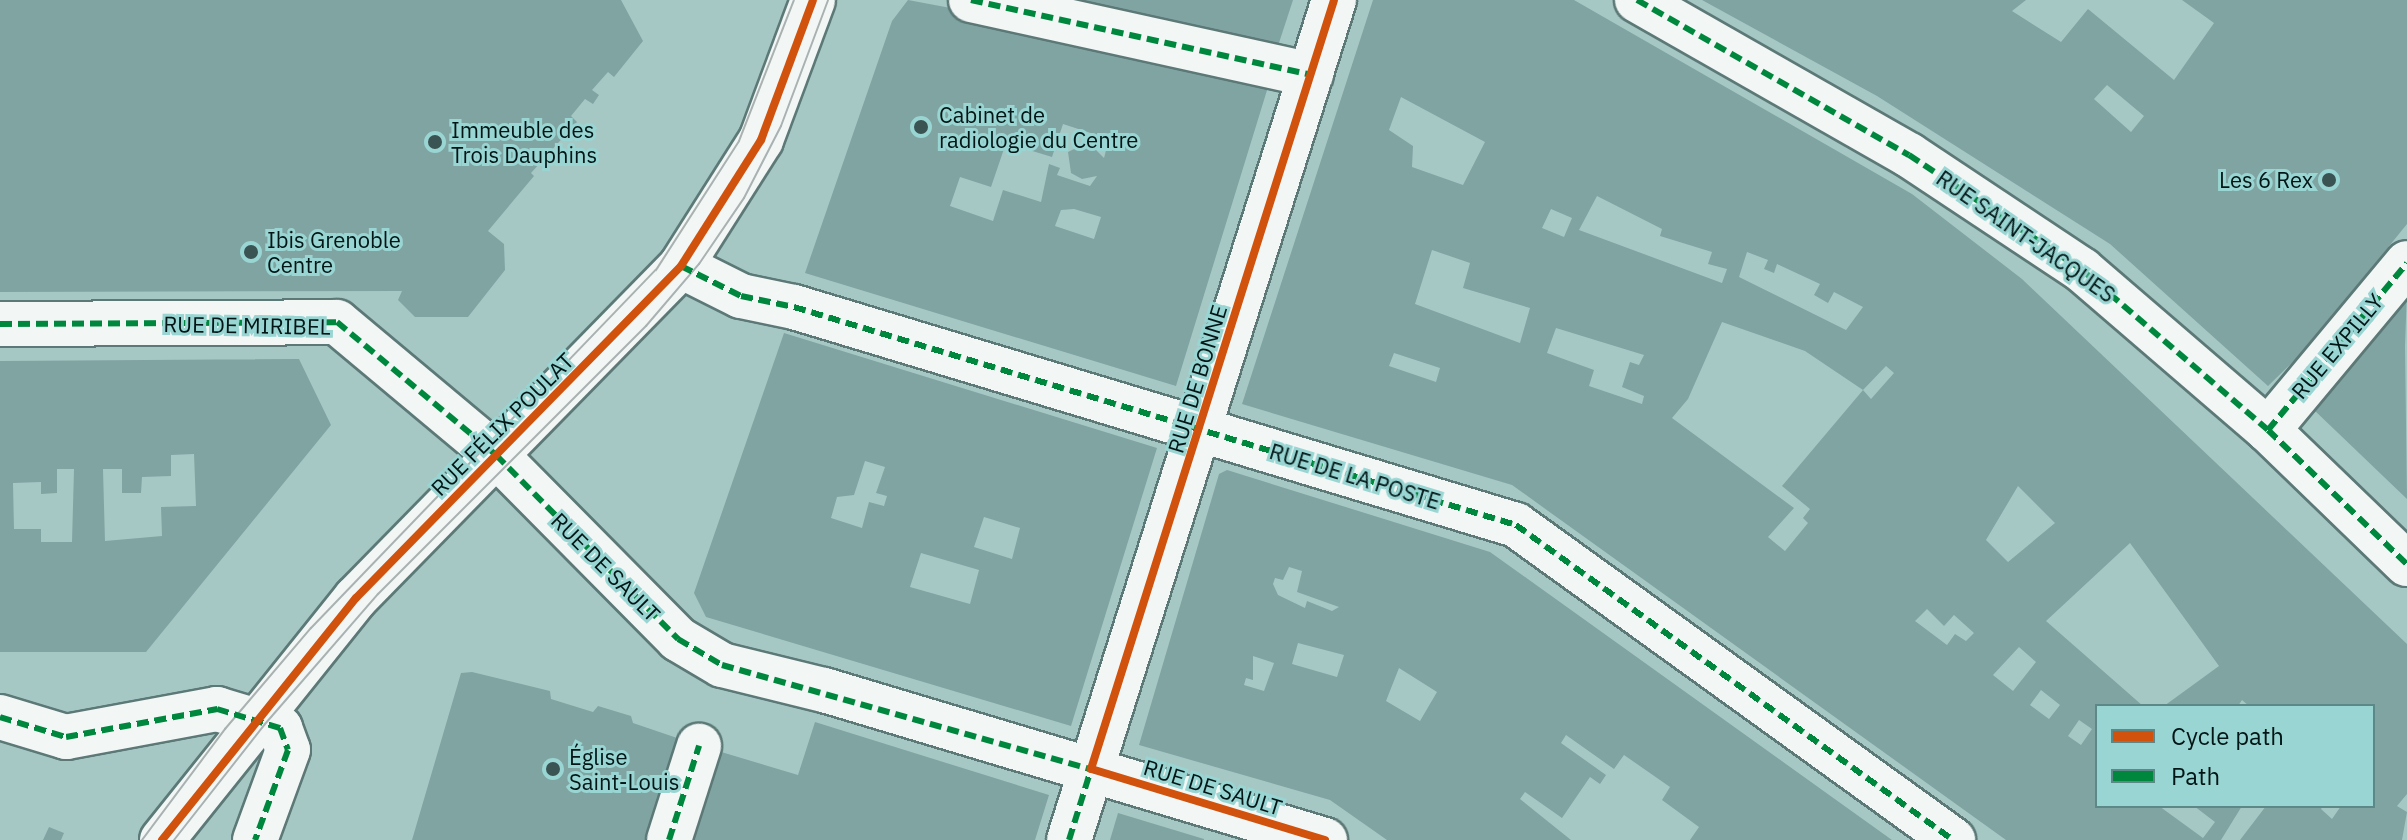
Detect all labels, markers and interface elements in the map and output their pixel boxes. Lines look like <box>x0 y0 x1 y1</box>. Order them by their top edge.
place label: Cabinet de radiologie du Centre <box>939 101 1138 152</box>
place label: Immeuble des Trois Dauphins <box>451 116 597 168</box>
marker: Cabinet de radiologie du Centre <box>910 116 932 138</box>
marker: Immeuble des Trois Dauphins <box>426 133 444 151</box>
street label: RUE SAINT-JACQUES <box>1932 164 2120 308</box>
place label: Les 6 Rex <box>2219 167 2313 193</box>
marker: Les 6 Rex <box>2320 171 2338 189</box>
place label: Ibis Grenoble Centre <box>267 226 401 278</box>
marker: Ibis Grenoble Centre <box>242 243 260 261</box>
street label: RUE EXPILLY <box>2286 288 2388 404</box>
street label: RUE DE BONNE <box>1162 302 1232 456</box>
street label: RUE DE MIRIBEL <box>163 310 331 340</box>
street label: RUE FÉLIX POULAT <box>425 347 579 501</box>
street label: RUE DE LA POSTE <box>1266 437 1444 515</box>
street label: RUE DE SAULT <box>546 507 666 627</box>
legend <box>2095 704 2375 808</box>
text: Cycle path <box>2171 720 2284 752</box>
place label: Église Saint-Louis <box>569 743 679 794</box>
street label: RUE DE SAULT <box>1141 753 1285 821</box>
marker: Église Saint-Louis <box>544 760 562 778</box>
text: Path <box>2171 760 2220 792</box>

